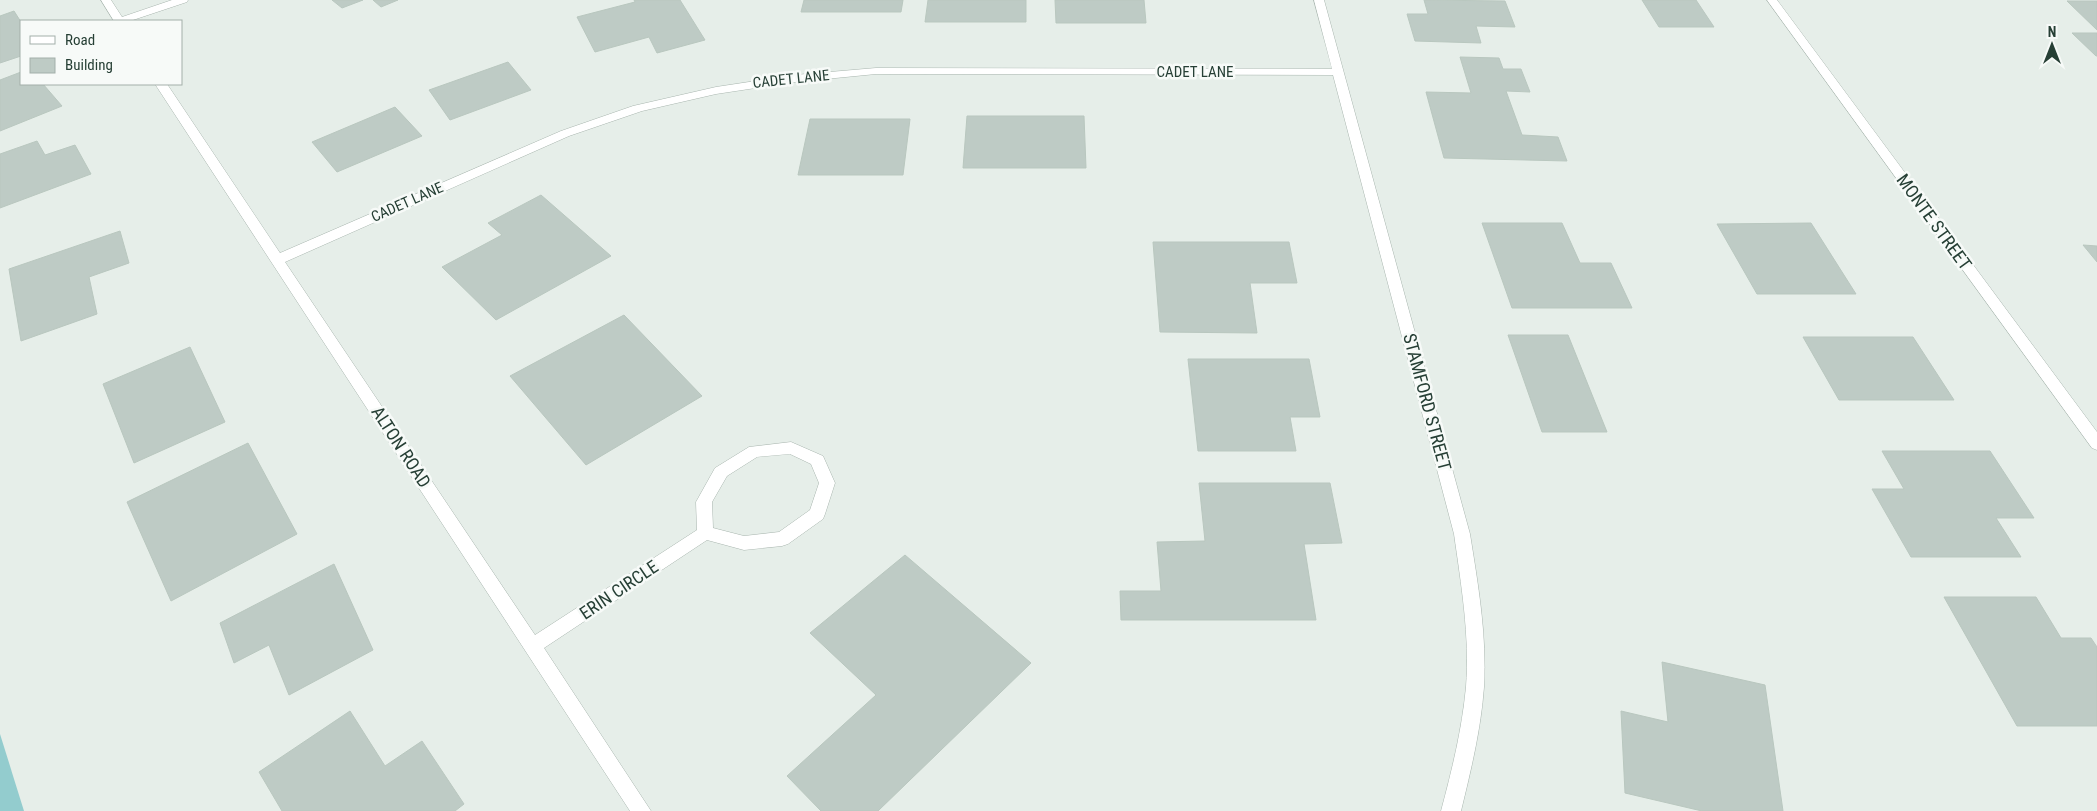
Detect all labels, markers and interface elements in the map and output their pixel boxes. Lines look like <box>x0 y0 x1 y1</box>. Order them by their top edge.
legend <box>20 20 182 85</box>
north arrow <box>2027 20 2077 70</box>
text: N <box>2048 24 2056 40</box>
text: Road <box>65 31 95 49</box>
text: Building <box>65 56 113 74</box>
street label: CADET LANE <box>1157 63 1233 81</box>
street label: CADET LANE <box>752 66 830 92</box>
street label: MONTE STREET <box>1893 170 1976 274</box>
street label: CADET LANE <box>368 178 446 226</box>
street label: STAMFORD STREET <box>1399 331 1456 473</box>
street label: ALTON ROAD <box>367 402 435 491</box>
street label: ERIN CIRCLE <box>575 556 662 624</box>

